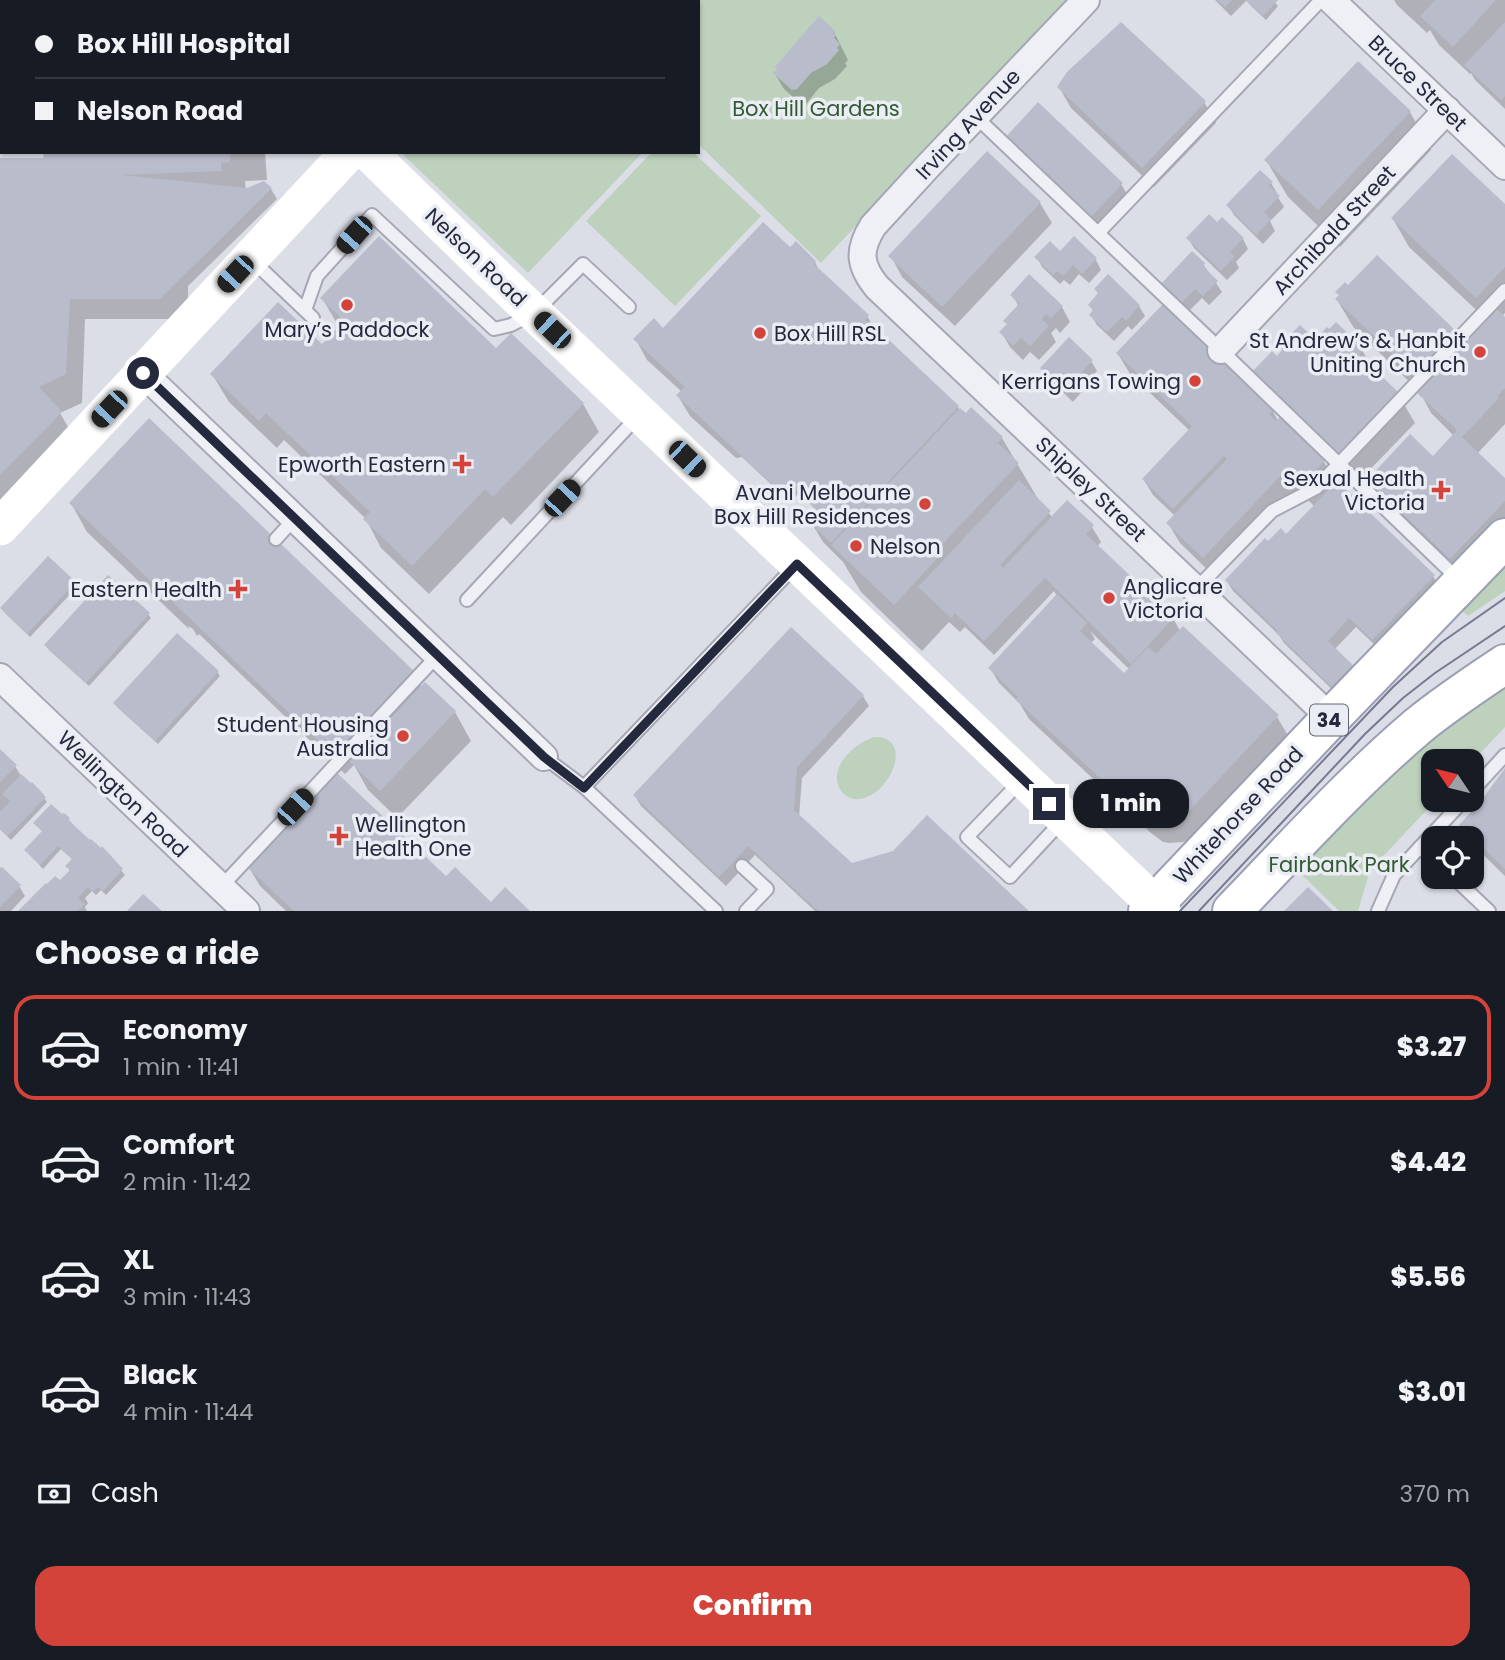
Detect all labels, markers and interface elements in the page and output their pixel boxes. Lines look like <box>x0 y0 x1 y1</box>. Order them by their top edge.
text: Box Hill Hospital <box>77 26 290 62</box>
street label: Bruce Street <box>1362 28 1474 138</box>
street label: Irving Avenue <box>909 62 1027 186</box>
text: Nelson Road <box>77 93 243 129</box>
park label: Box Hill Gardens <box>732 94 900 123</box>
street label: Archibald Street <box>1266 159 1402 301</box>
street label: Nelson Road <box>419 201 533 313</box>
car <box>333 212 376 258</box>
car <box>213 251 258 297</box>
marker: Mary’s Paddock <box>339 297 355 313</box>
car <box>530 308 575 352</box>
place label: Mary’s Paddock <box>265 315 430 344</box>
place label: Box Hill RSL <box>774 319 886 348</box>
marker: Box Hill RSL <box>752 325 768 341</box>
place label: St Andrew’s & Hanbit Uniting Church <box>1249 326 1466 379</box>
marker: St Andrew’s & Hanbit Uniting Church <box>1472 344 1488 360</box>
route start <box>127 357 159 389</box>
place label: Kerrigans Towing <box>1001 367 1181 396</box>
marker: Kerrigans Towing <box>1187 373 1203 389</box>
car <box>87 386 132 432</box>
street label: Shipley Street <box>1029 430 1153 548</box>
car <box>665 437 710 481</box>
place label: Epworth Eastern <box>278 450 446 479</box>
marker: Epworth Eastern <box>452 454 472 474</box>
place label: Sexual Health Victoria <box>1283 464 1425 517</box>
car <box>540 475 585 521</box>
place label: Avani Melbourne Box Hill Residences <box>714 478 911 531</box>
marker: Sexual Health Victoria <box>1431 480 1451 500</box>
marker: Avani Melbourne Box Hill Residences <box>917 496 933 512</box>
place label: Nelson <box>870 532 941 561</box>
marker: Nelson <box>848 538 864 554</box>
place label: Anglicare Victoria <box>1123 572 1223 625</box>
place label: Eastern Health <box>71 575 222 604</box>
marker: Eastern Health <box>228 579 248 599</box>
marker: Anglicare Victoria <box>1101 590 1117 606</box>
road number: 34 <box>1310 705 1348 736</box>
place label: Student Housing Australia <box>217 710 389 763</box>
street label: Wellington Road <box>51 724 195 864</box>
marker: Student Housing Australia <box>395 728 411 744</box>
street label: Whitehorse Road <box>1166 740 1310 890</box>
north arrow <box>1421 749 1484 812</box>
map controls <box>1421 749 1484 889</box>
callout: 1 min <box>1074 780 1189 828</box>
car <box>273 784 318 830</box>
text: 1 min <box>1101 787 1161 819</box>
route end <box>1033 788 1065 820</box>
place label: Wellington Health One <box>355 810 472 863</box>
marker: Wellington Health One <box>329 826 349 846</box>
button: locate <box>1421 826 1484 889</box>
park label: Fairbank Park <box>1268 850 1410 879</box>
text: Choose a ride <box>35 930 259 975</box>
text: Economy <box>123 1012 247 1048</box>
icon: car <box>39 1016 102 1079</box>
text: $3.27 <box>1397 1029 1466 1065</box>
text: 1 min · 11:41 <box>123 1051 239 1083</box>
text: Comfort <box>123 1127 235 1163</box>
icon: car <box>39 1131 102 1194</box>
text: $4.42 <box>1390 1144 1466 1180</box>
text: 2 min · 11:42 <box>123 1166 251 1198</box>
text: XL <box>123 1242 154 1278</box>
icon: car <box>39 1246 102 1309</box>
text: $5.56 <box>1390 1259 1466 1295</box>
text: 3 min · 11:43 <box>123 1281 252 1313</box>
text: Black <box>123 1357 197 1393</box>
icon: car <box>39 1361 102 1424</box>
text: $3.01 <box>1398 1374 1466 1410</box>
text: 4 min · 11:44 <box>123 1396 253 1428</box>
icon: cash <box>35 1475 73 1513</box>
text: Cash <box>91 1475 159 1511</box>
text: 370 m <box>1400 1478 1470 1510</box>
button: Confirm <box>35 1566 1470 1646</box>

